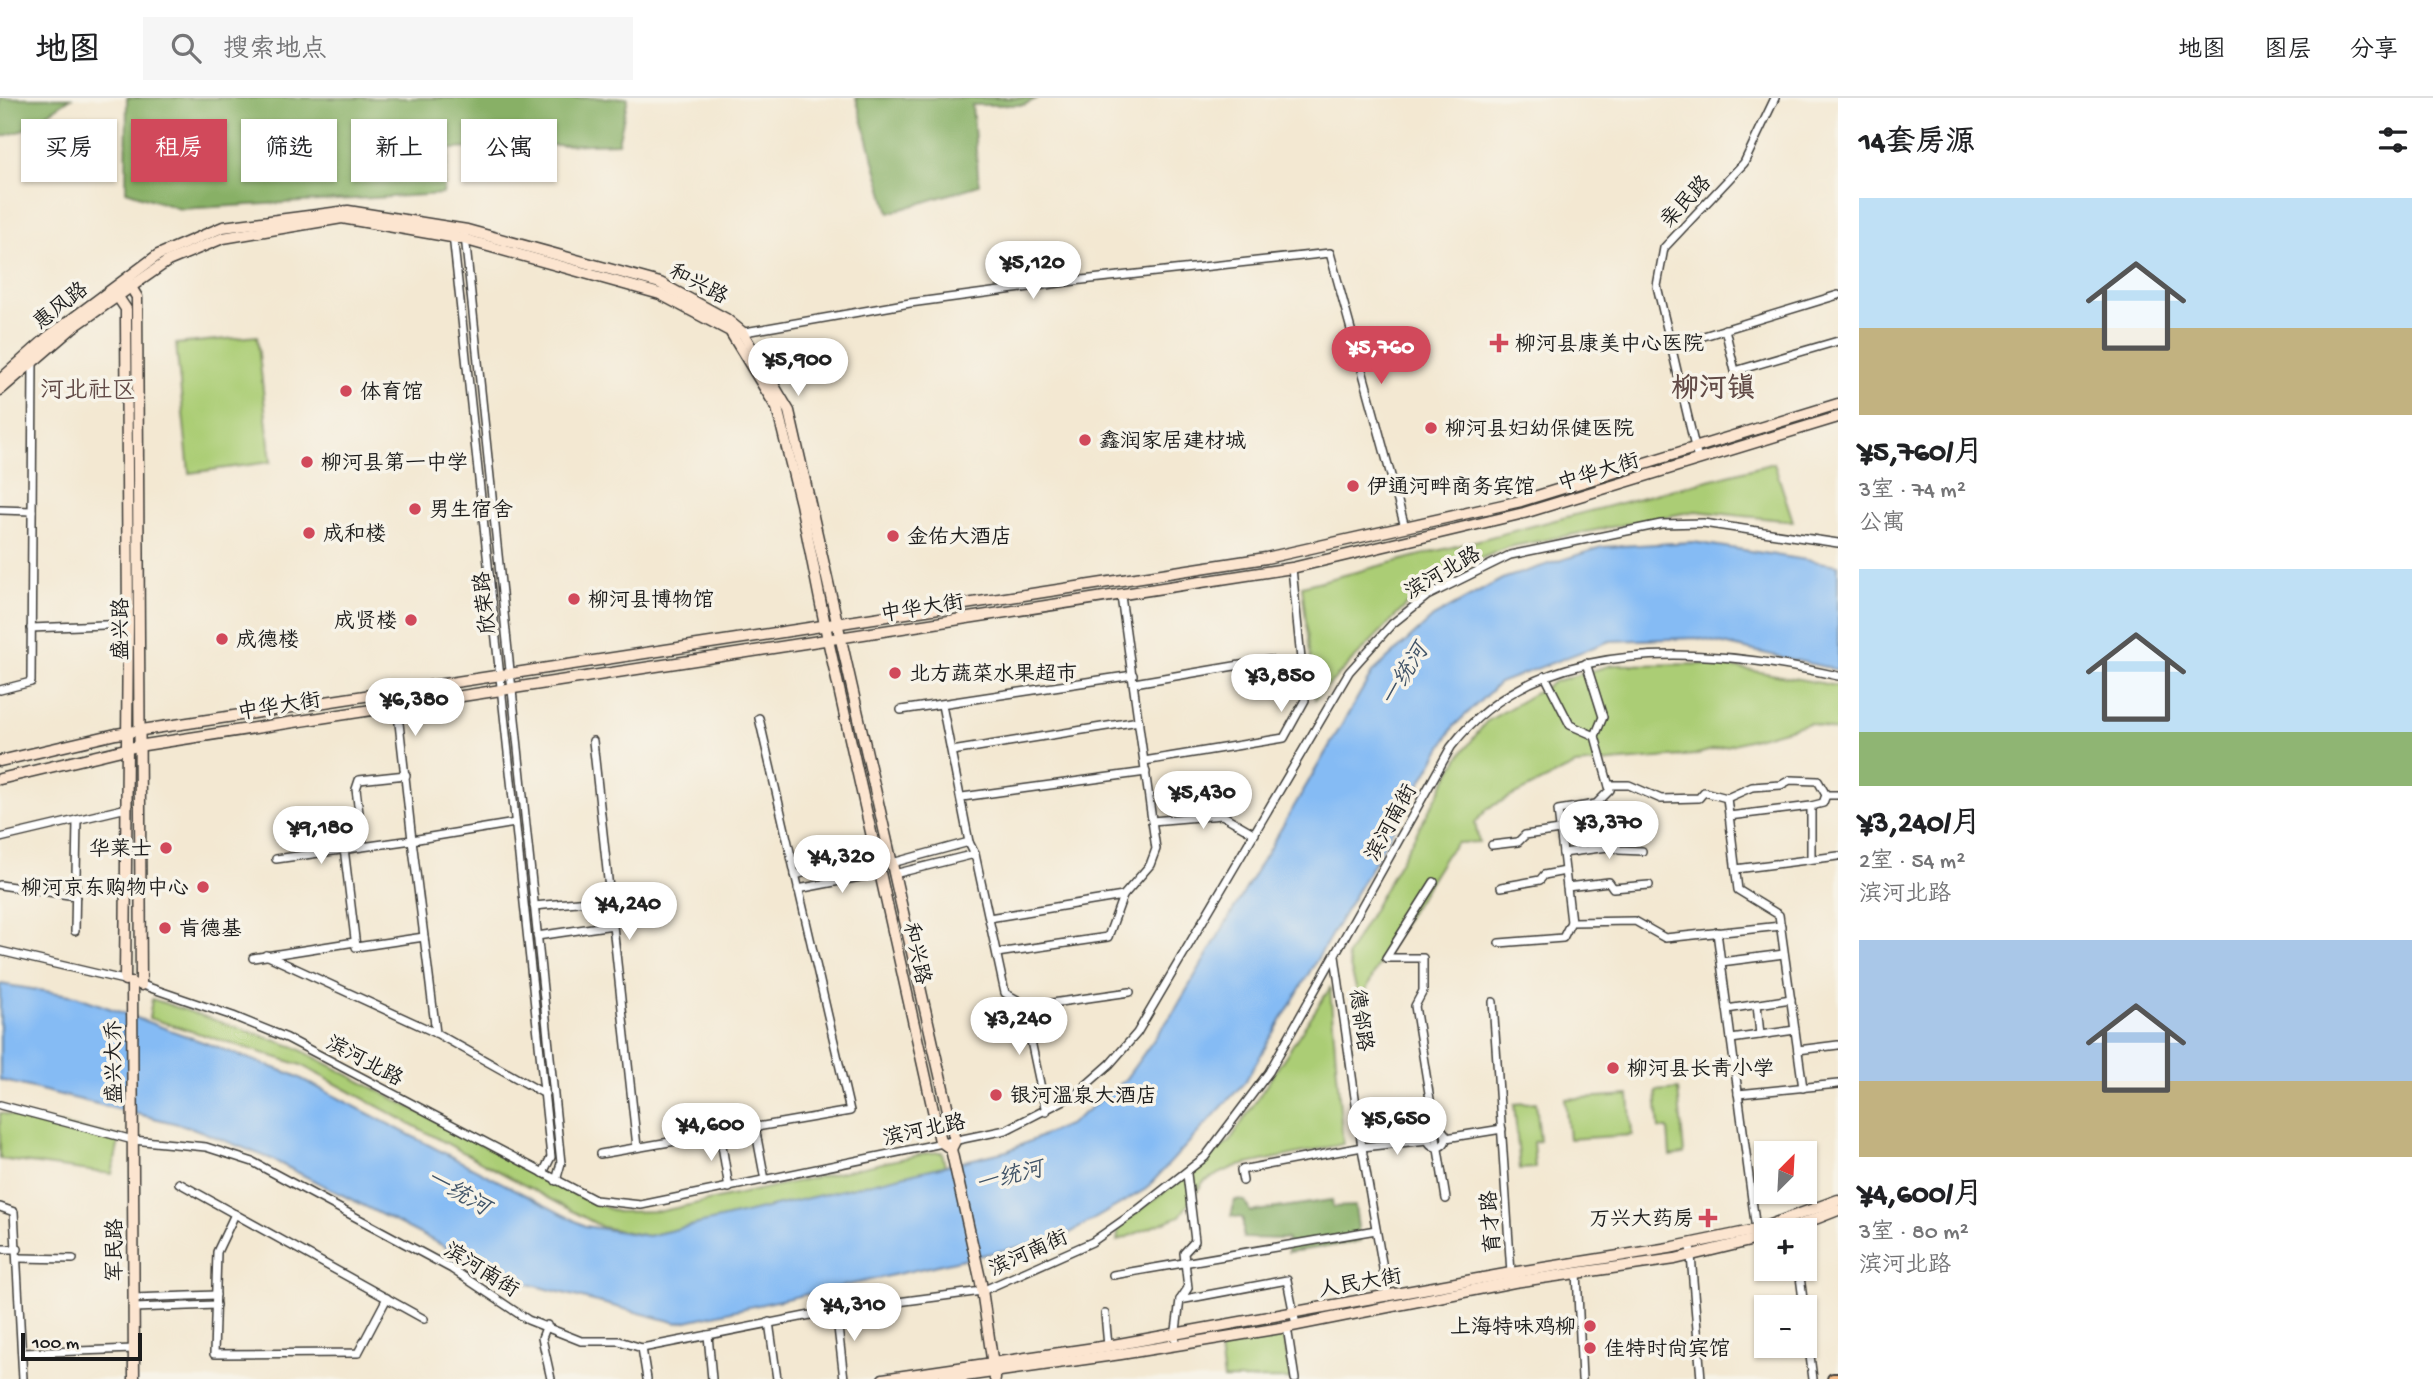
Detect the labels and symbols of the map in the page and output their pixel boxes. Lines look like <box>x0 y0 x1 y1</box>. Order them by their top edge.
street label: 亲民路 <box>1655 170 1718 235</box>
pin: ¥5,120 <box>976 242 1090 301</box>
street label: 和兴路 <box>664 258 732 312</box>
street label: 惠风路 <box>28 277 95 337</box>
pin: ¥5,760 <box>1324 327 1438 386</box>
place label: 柳河县康美中心医院 <box>1515 332 1704 359</box>
marker: 柳河县康美中心医院 <box>1489 333 1509 353</box>
pin: ¥5,900 <box>741 338 855 398</box>
district label: 柳河镇 <box>1671 373 1755 407</box>
district label: 河北社区 <box>40 378 136 407</box>
place label: 体育馆 <box>360 380 423 407</box>
marker: 体育馆 <box>338 383 354 399</box>
place label: 柳河县妇幼保健医院 <box>1445 418 1634 444</box>
marker: 柳河县妇幼保健医院 <box>1423 420 1439 436</box>
place label: 鑫润家居建材城 <box>1099 429 1246 456</box>
marker: 鑫润家居建材城 <box>1077 432 1093 448</box>
street label: 中华大街 <box>1555 448 1643 499</box>
place label: 柳河县第一中学 <box>321 451 468 478</box>
marker: 柳河县第一中学 <box>299 454 315 470</box>
place label: 伊通河畔商务宾馆 <box>1367 475 1535 502</box>
marker: 伊通河畔商务宾馆 <box>1345 478 1361 494</box>
place label: 男生宿舍 <box>429 498 513 525</box>
marker: 男生宿舍 <box>407 501 423 517</box>
place label: 成和楼 <box>323 522 386 549</box>
marker: 成和楼 <box>301 525 317 541</box>
place label: 金佑大酒店 <box>907 525 1012 552</box>
marker: 金佑大酒店 <box>885 528 901 544</box>
street label: 滨河北路 <box>1400 541 1486 607</box>
street label: 欣荣路 <box>470 570 503 635</box>
place label: 柳河县博物馆 <box>588 588 714 615</box>
street label: 中华大街 <box>879 590 966 629</box>
marker: 柳河县博物馆 <box>566 591 582 607</box>
street label: 盛兴路 <box>109 598 136 661</box>
place label: 成贤楼 <box>334 609 397 636</box>
marker: 成贤楼 <box>403 612 419 628</box>
place label: 成德楼 <box>236 628 299 655</box>
marker: 成德楼 <box>214 631 230 647</box>
water label: 一统河 <box>1375 636 1438 712</box>
pin: ¥3,850 <box>1224 654 1338 714</box>
place label: 北方蔬菜水果超市 <box>909 662 1077 689</box>
marker: 北方蔬菜水果超市 <box>887 665 903 681</box>
pin: ¥6,380 <box>358 678 472 738</box>
street label: 中华大街 <box>236 688 323 727</box>
pin: ¥5,430 <box>1146 772 1260 831</box>
street label: 滨河南街 <box>1360 780 1424 866</box>
pin: ¥3,370 <box>1552 802 1666 861</box>
pin: ¥9,180 <box>264 806 378 866</box>
pin: ¥4,320 <box>785 836 899 895</box>
place label: 华莱士 <box>89 837 152 864</box>
marker: 华莱士 <box>158 840 174 856</box>
place label: 柳河京东购物中心 <box>21 876 189 903</box>
marker: 柳河京东购物中心 <box>195 879 211 895</box>
pin: ¥4,240 <box>572 882 686 942</box>
place label: 肯德基 <box>179 917 242 944</box>
marker: 肯德基 <box>157 920 173 936</box>
street label: 和兴路 <box>896 920 935 987</box>
street label: 德邻路 <box>1342 987 1377 1053</box>
pin: ¥3,240 <box>962 998 1076 1057</box>
street label: 盛兴大乔 <box>101 1020 130 1104</box>
street label: 滨河北路 <box>320 1031 407 1094</box>
place label: 柳河县长青小学 <box>1627 1057 1774 1084</box>
marker: 柳河县长青小学 <box>1605 1060 1621 1076</box>
place label: 银河温泉大酒店 <box>1010 1084 1157 1111</box>
marker: 银河温泉大酒店 <box>988 1087 1004 1103</box>
pin: ¥5,650 <box>1340 1098 1454 1157</box>
pin: ¥4,600 <box>654 1104 768 1163</box>
street label: 滨河北路 <box>881 1110 968 1153</box>
north arrow <box>1754 1141 1816 1204</box>
water label: 一统河 <box>973 1155 1050 1200</box>
water label: 一统河 <box>421 1164 498 1225</box>
street label: 育才路 <box>1477 1189 1508 1254</box>
place label: 万兴大药房 <box>1589 1207 1694 1234</box>
marker: 万兴大药房 <box>1700 1210 1716 1226</box>
street label: 军民路 <box>103 1219 130 1282</box>
street label: 滨河南街 <box>985 1225 1073 1284</box>
street label: 滨河南街 <box>438 1237 523 1305</box>
street label: 人民大街 <box>1317 1265 1404 1305</box>
pin: ¥4,310 <box>797 1284 911 1343</box>
place label: 上海特味鸡柳 <box>1450 1315 1576 1342</box>
marker: 上海特味鸡柳 <box>1582 1318 1598 1334</box>
scale bar <box>21 1330 142 1362</box>
place label: 佳特时尚宾馆 <box>1604 1337 1730 1364</box>
marker: 佳特时尚宾馆 <box>1582 1340 1598 1356</box>

